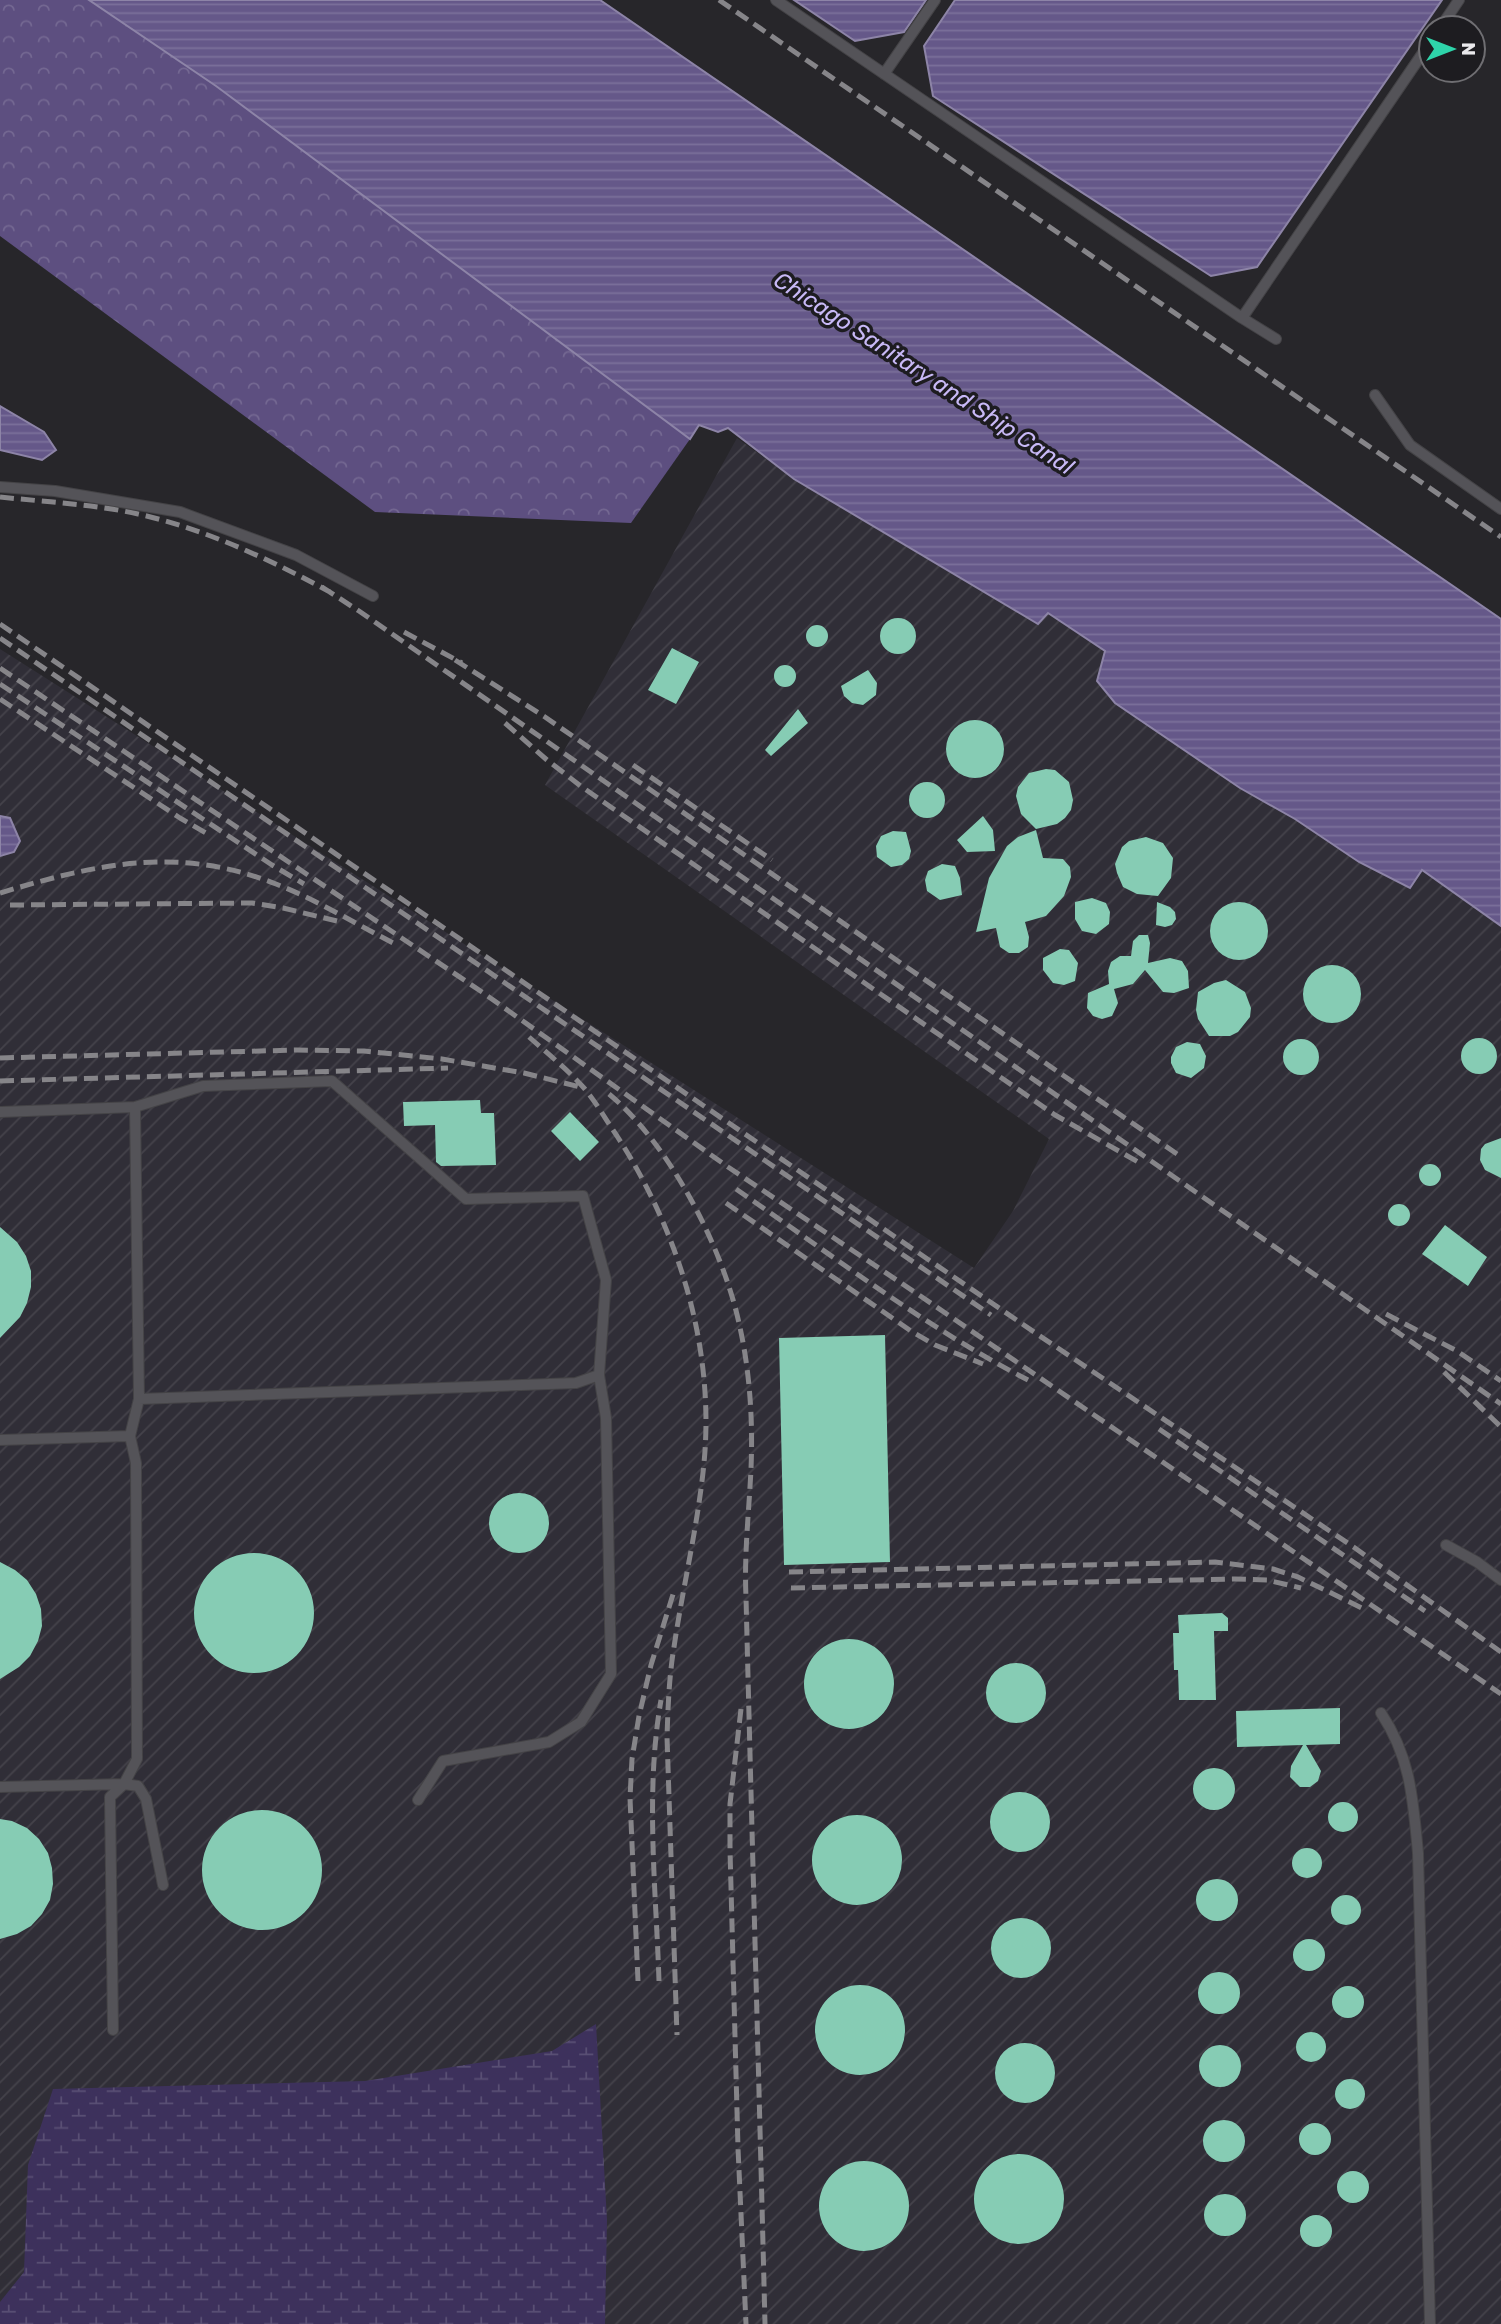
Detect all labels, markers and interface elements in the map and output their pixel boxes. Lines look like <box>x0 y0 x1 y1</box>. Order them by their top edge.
north arrow <box>1417 14 1487 84</box>
text: N <box>1457 42 1480 56</box>
water label: Chicago Sanitary and Ship Canal <box>769 265 1079 481</box>

